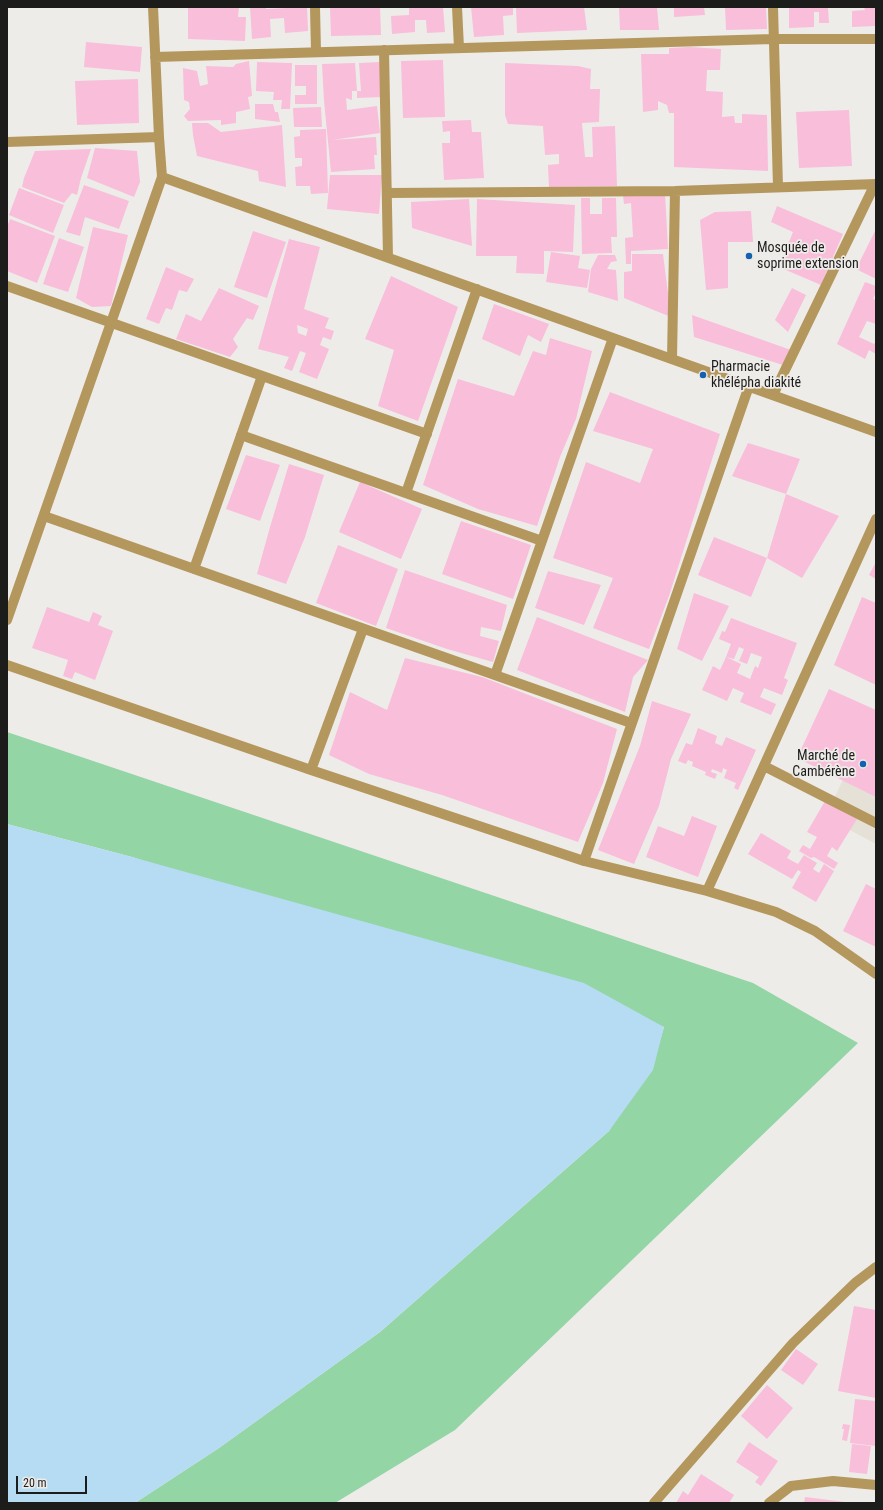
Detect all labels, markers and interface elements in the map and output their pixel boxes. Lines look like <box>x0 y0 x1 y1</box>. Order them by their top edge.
place label: Mosquée de soprime extension <box>757 240 859 272</box>
marker: Mosquée de soprime extension <box>744 251 754 261</box>
place label: Pharmacie khélépha diakité <box>711 359 801 392</box>
marker: Pharmacie khélépha diakité <box>698 370 708 380</box>
place label: Marché de Cambérène <box>792 748 855 780</box>
marker: Marché de Cambérène <box>858 759 868 769</box>
scale bar <box>18 1468 89 1494</box>
text: 20 m <box>23 1476 47 1490</box>

